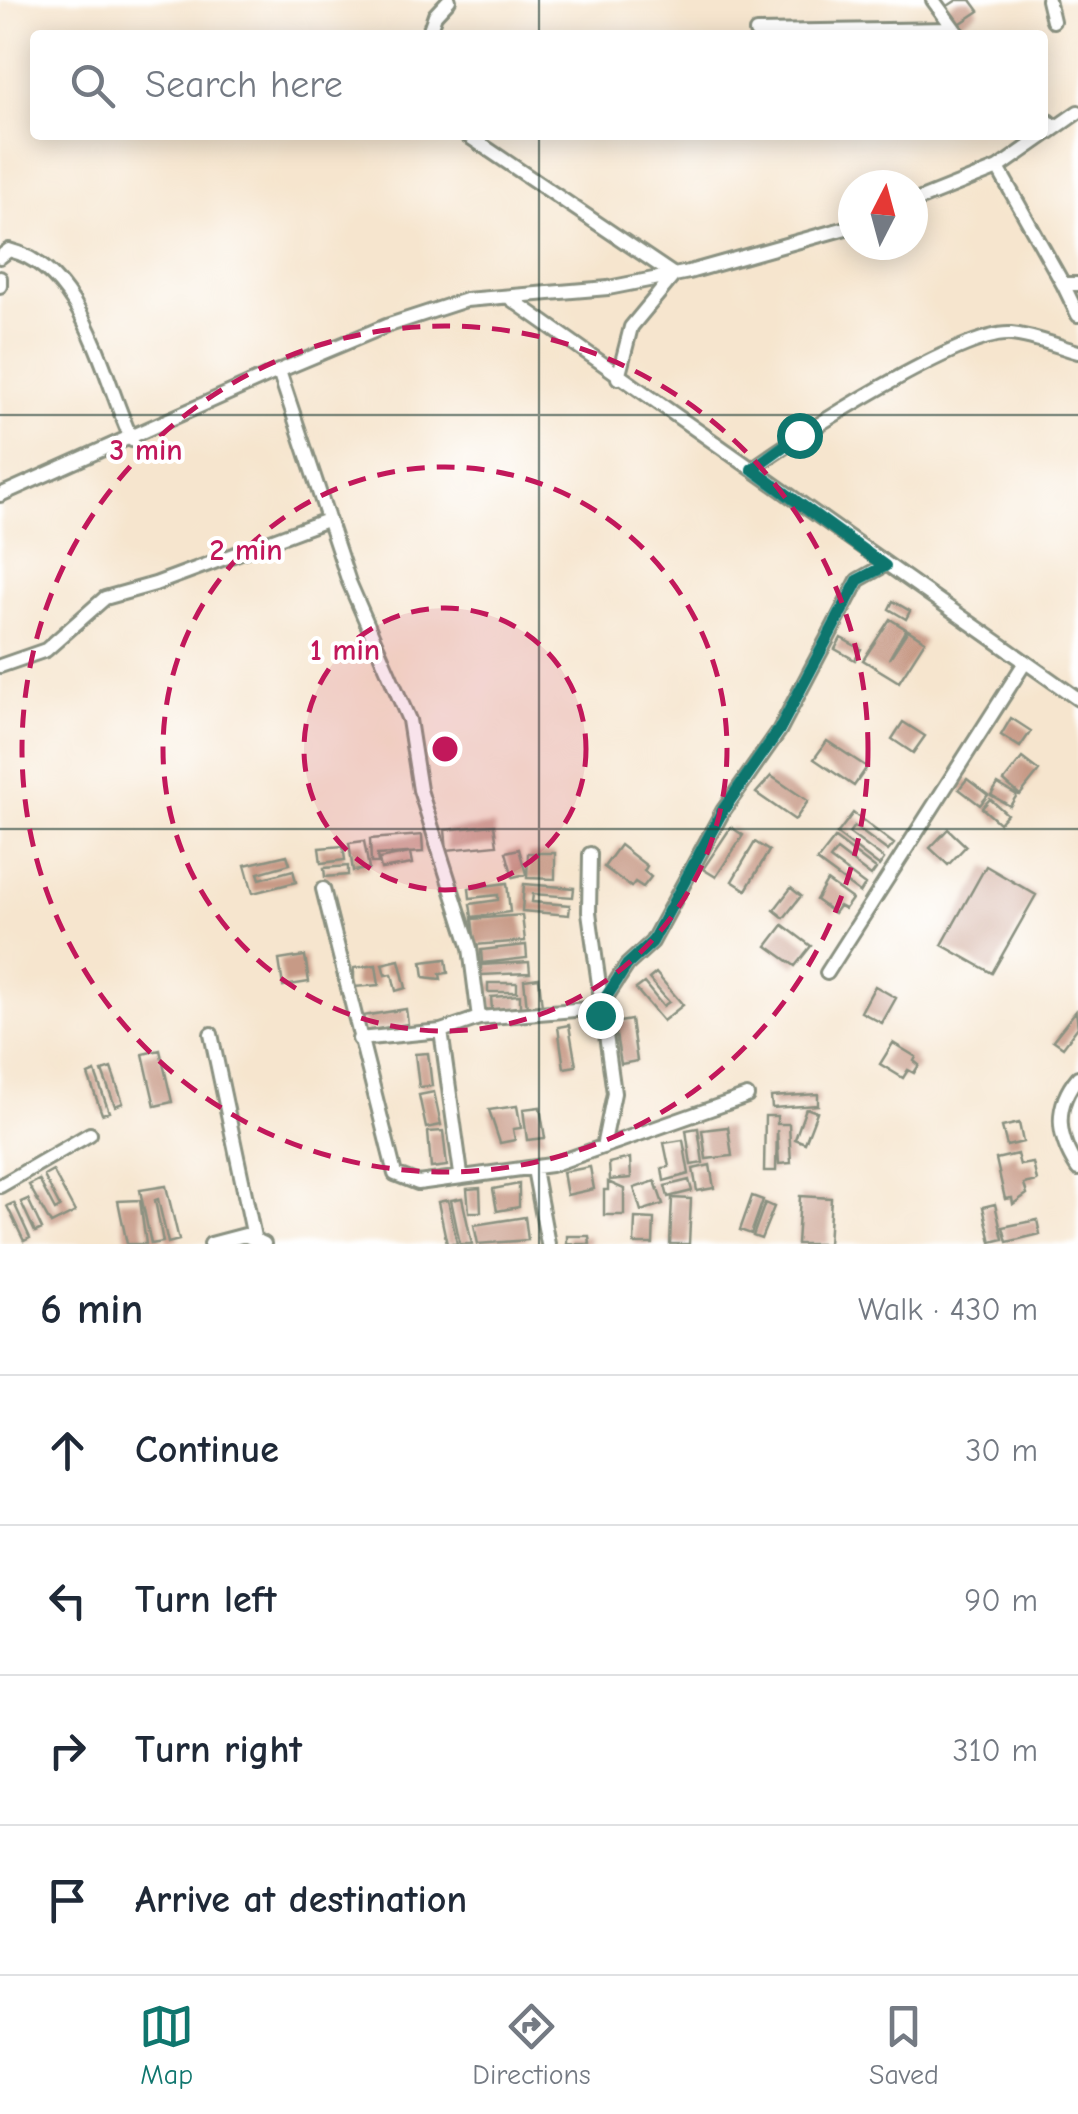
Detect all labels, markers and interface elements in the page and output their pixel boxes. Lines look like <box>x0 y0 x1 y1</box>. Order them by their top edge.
search box <box>30 30 1048 140</box>
icon: search <box>65 58 120 113</box>
text: Search here <box>145 63 343 107</box>
north arrow <box>838 170 928 260</box>
route start <box>777 413 823 459</box>
text: 3 min <box>110 433 182 468</box>
text: 2 min <box>209 533 283 568</box>
text: 1 min <box>310 633 380 668</box>
centre of rings <box>427 731 463 767</box>
route end <box>578 993 624 1039</box>
text: 6 min <box>40 1285 143 1334</box>
text: Walk · 430 m <box>858 1291 1038 1328</box>
icon: ahead <box>40 1423 95 1478</box>
text: Continue <box>135 1428 279 1472</box>
text: 30 m <box>965 1432 1038 1469</box>
icon: left <box>40 1573 95 1628</box>
text: Turn left <box>135 1578 276 1622</box>
text: 90 m <box>964 1582 1038 1619</box>
icon: right <box>40 1723 95 1778</box>
text: Turn right <box>135 1728 302 1772</box>
text: 310 m <box>952 1732 1038 1769</box>
icon: arrive <box>40 1873 95 1928</box>
text: Arrive at destination <box>135 1878 467 1922</box>
tab: Map <box>139 1999 194 2091</box>
tab: Directions <box>472 1999 591 2091</box>
tab: Saved <box>869 1999 939 2091</box>

